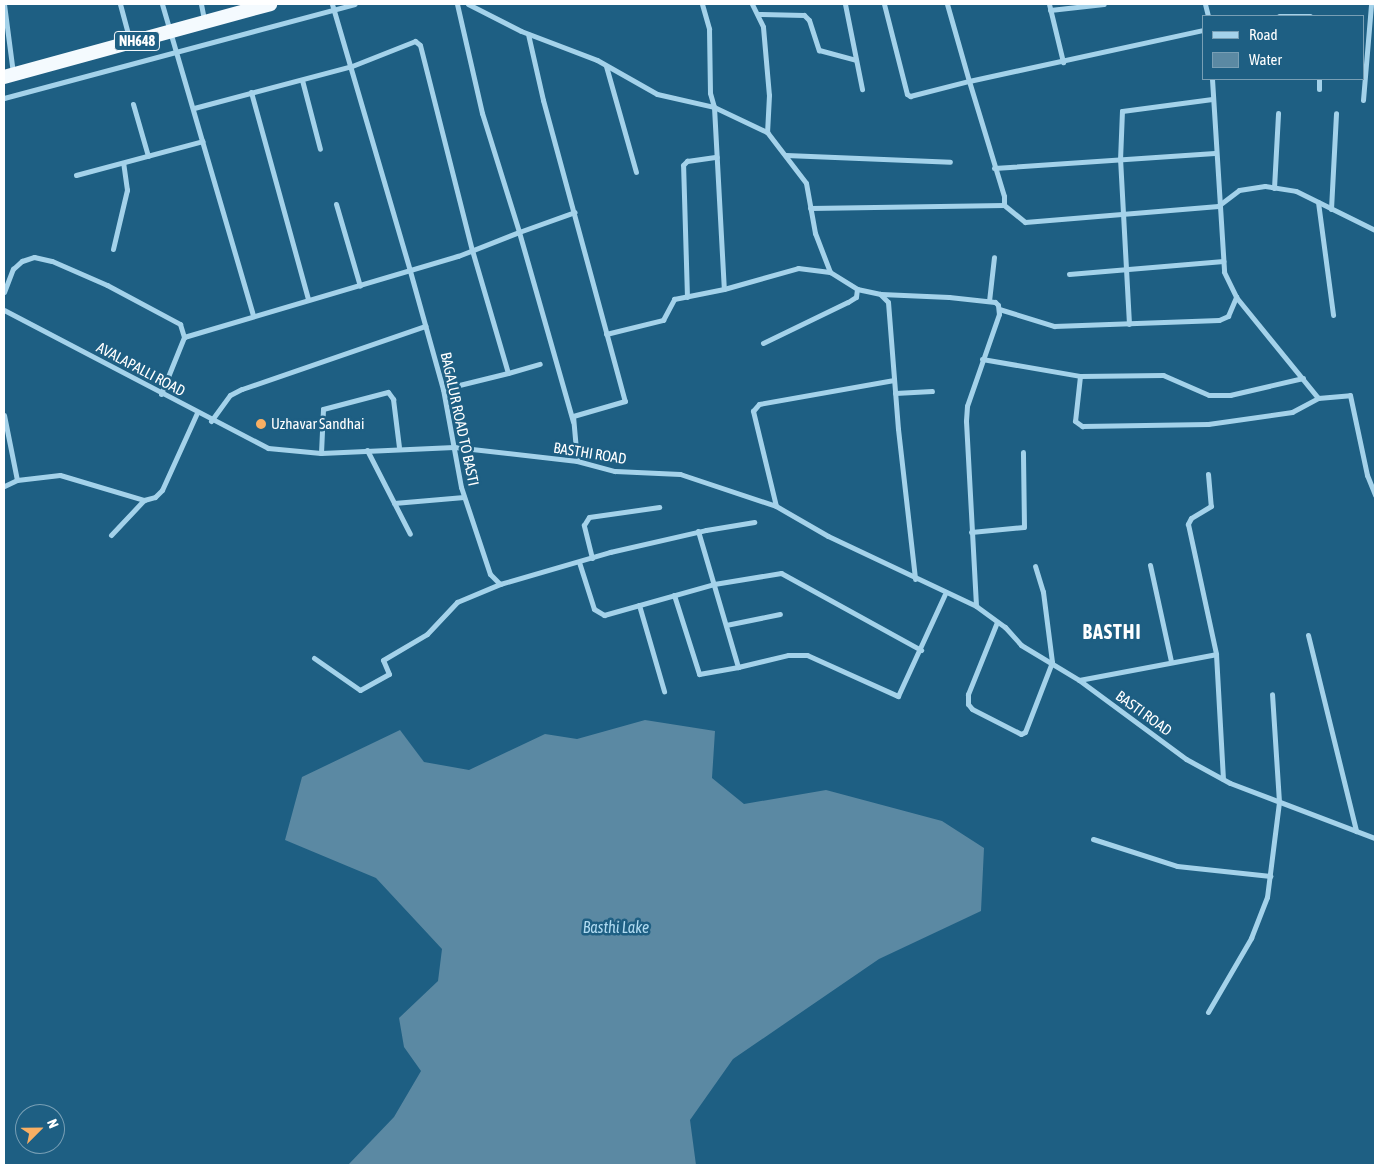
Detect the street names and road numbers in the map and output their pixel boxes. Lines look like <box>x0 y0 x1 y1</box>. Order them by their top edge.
road number: NH648 <box>113 29 161 52</box>
street label: AVALAPALLI ROAD <box>93 338 189 400</box>
street label: BAGALUR ROAD TO BASTI <box>437 351 483 487</box>
street label: BASTHI ROAD <box>552 438 628 468</box>
street label: BASTI ROAD <box>1112 687 1176 739</box>

